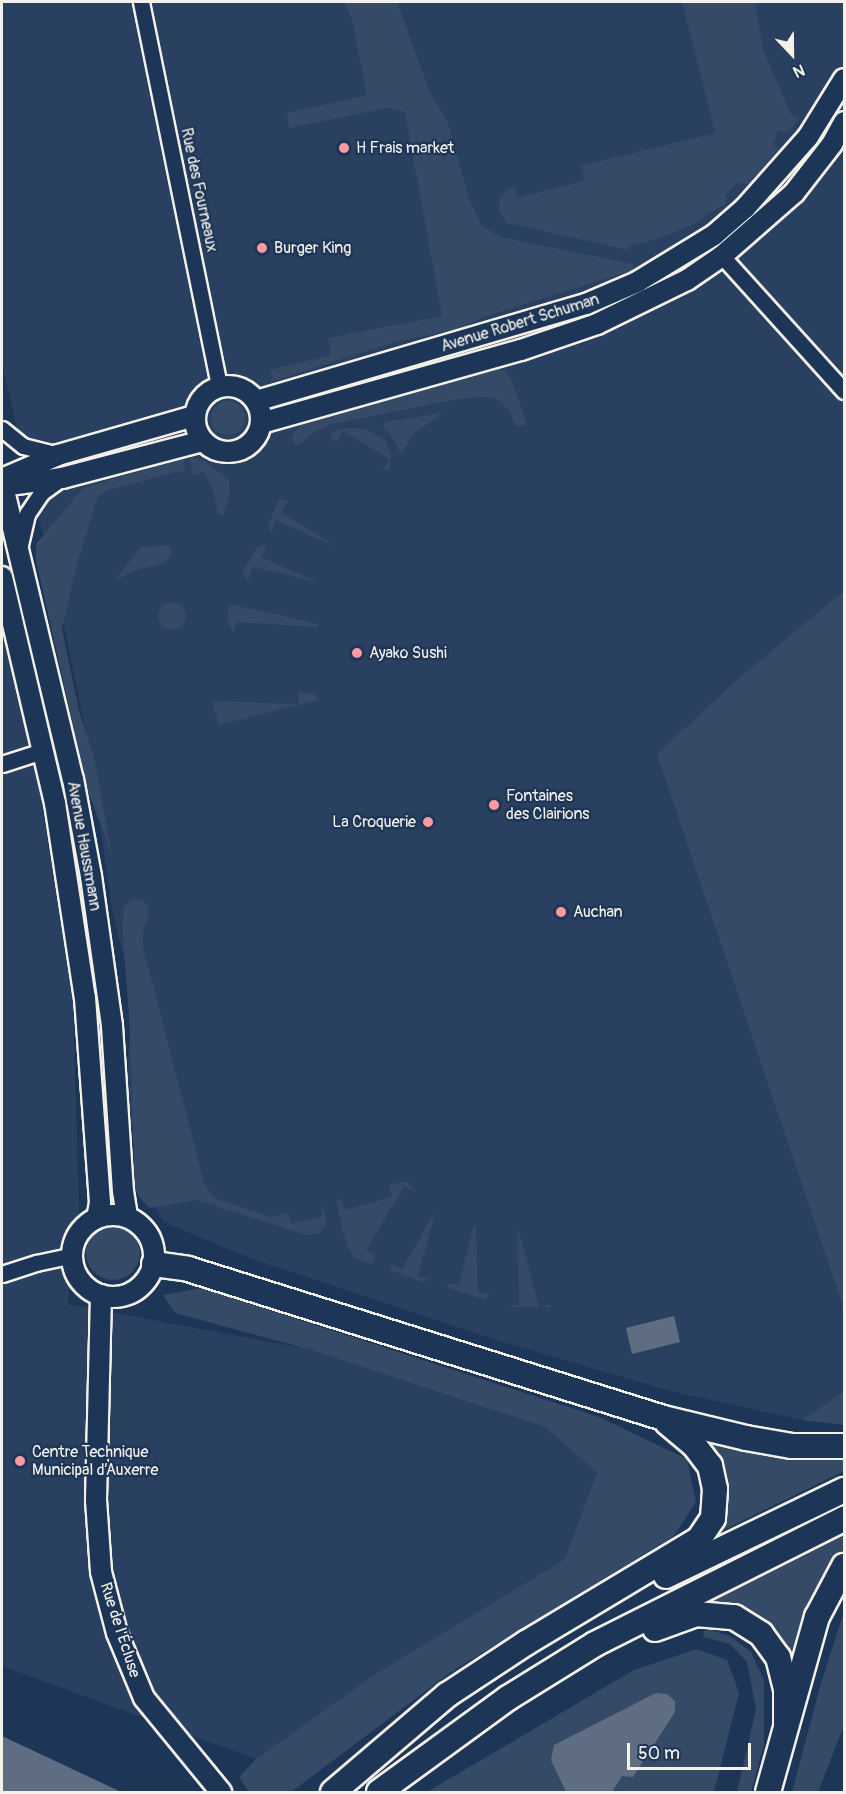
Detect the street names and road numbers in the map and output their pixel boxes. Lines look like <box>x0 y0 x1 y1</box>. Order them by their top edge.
street label: Rue des Fourneaux <box>176 126 222 254</box>
street label: Avenue Robert Schuman <box>438 290 602 356</box>
street label: Avenue Haussmann <box>63 780 105 912</box>
street label: Rue de l'Écluse <box>96 1580 144 1680</box>

